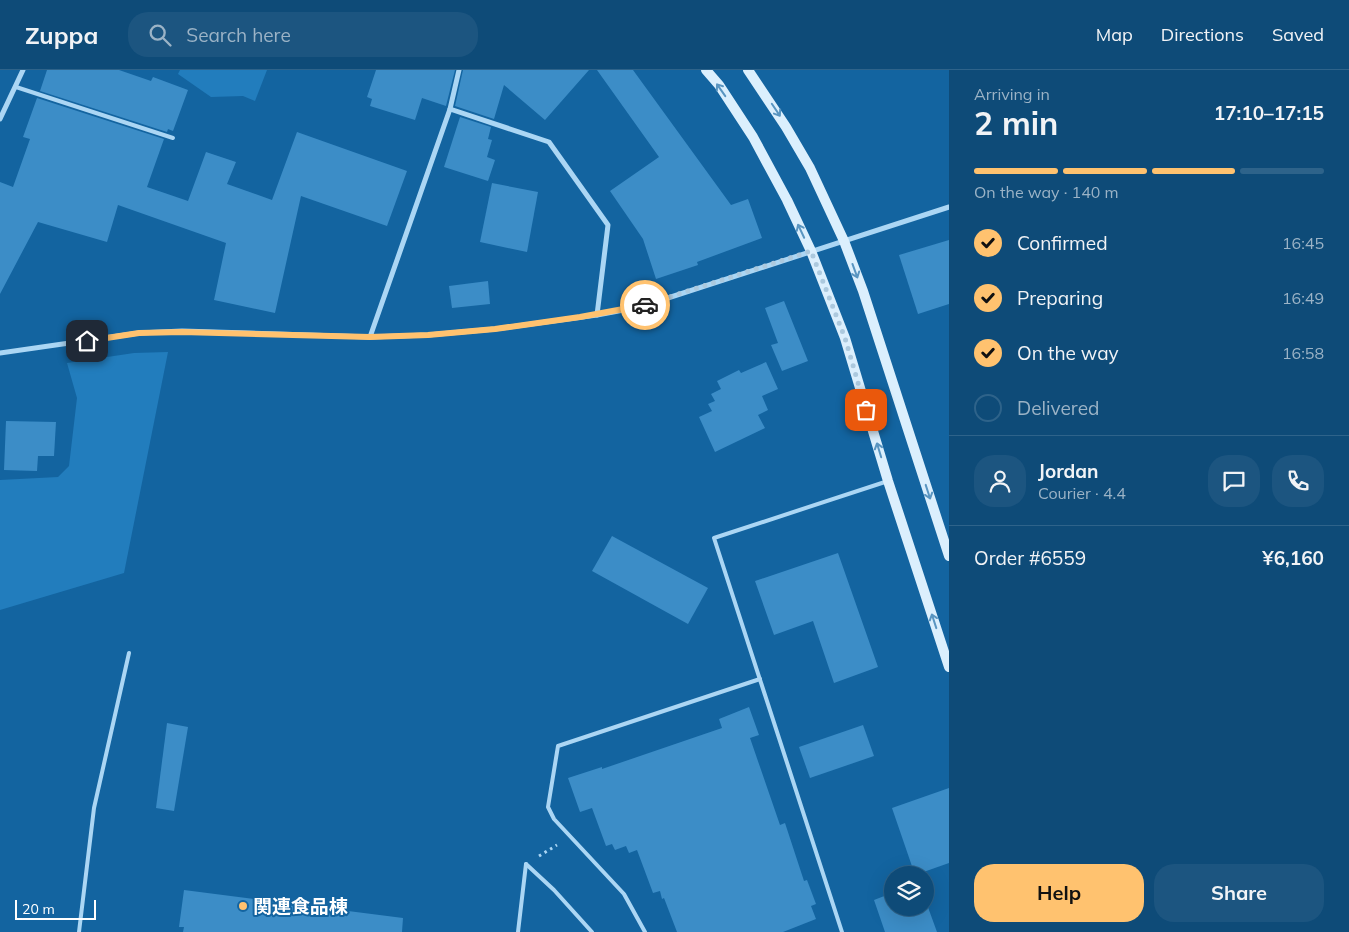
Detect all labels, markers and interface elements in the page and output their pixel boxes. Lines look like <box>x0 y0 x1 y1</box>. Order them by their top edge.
search box <box>128 12 478 57</box>
text: Zuppa <box>25 20 98 50</box>
icon: search <box>146 21 174 49</box>
text: Search here <box>186 23 291 47</box>
text: Map <box>1096 23 1133 46</box>
text: Directions <box>1161 23 1244 46</box>
text: Saved <box>1272 23 1324 46</box>
one-way arrow <box>716 83 726 97</box>
text: Arriving in <box>974 84 1050 104</box>
text: 17:10–17:15 <box>1214 101 1324 125</box>
one-way arrow <box>771 103 781 117</box>
text: 2 min <box>974 103 1058 143</box>
text: On the way · 140 m <box>974 182 1119 202</box>
one-way arrow <box>796 224 806 239</box>
icon: check <box>974 229 1002 257</box>
text: Confirmed <box>1017 231 1108 255</box>
text: 16:45 <box>1282 233 1324 253</box>
one-way arrow <box>851 263 860 279</box>
courier <box>620 280 670 330</box>
icon: check <box>974 284 1002 312</box>
text: Preparing <box>1017 286 1103 310</box>
text: 16:49 <box>1282 288 1324 308</box>
icon: car <box>631 291 659 319</box>
pin <box>66 320 108 362</box>
icon: home <box>73 327 101 355</box>
icon: check <box>974 339 1002 367</box>
text: On the way <box>1017 341 1119 365</box>
text: 16:58 <box>1282 343 1324 363</box>
pin <box>845 389 887 431</box>
icon: bag <box>852 396 880 424</box>
text: Delivered <box>1017 396 1099 420</box>
one-way arrow <box>873 442 883 458</box>
button: person <box>974 455 1026 507</box>
button: chat <box>1208 455 1260 507</box>
button: phone <box>1272 455 1324 507</box>
text: Jordan <box>1038 459 1098 483</box>
text: Courier · 4.4 <box>1038 483 1126 503</box>
one-way arrow <box>924 484 933 499</box>
text: Order #6559 <box>974 546 1086 570</box>
text: ¥6,160 <box>1262 546 1324 570</box>
one-way arrow <box>929 614 938 629</box>
button: Help <box>974 864 1144 922</box>
button: Share <box>1154 864 1324 922</box>
map controls <box>884 866 934 916</box>
button: layers <box>884 866 934 916</box>
place label: 関連食品棟 <box>253 894 348 918</box>
scale bar <box>15 897 96 920</box>
text: 20 m <box>22 900 55 918</box>
marker: 関連食品棟 <box>237 900 249 912</box>

